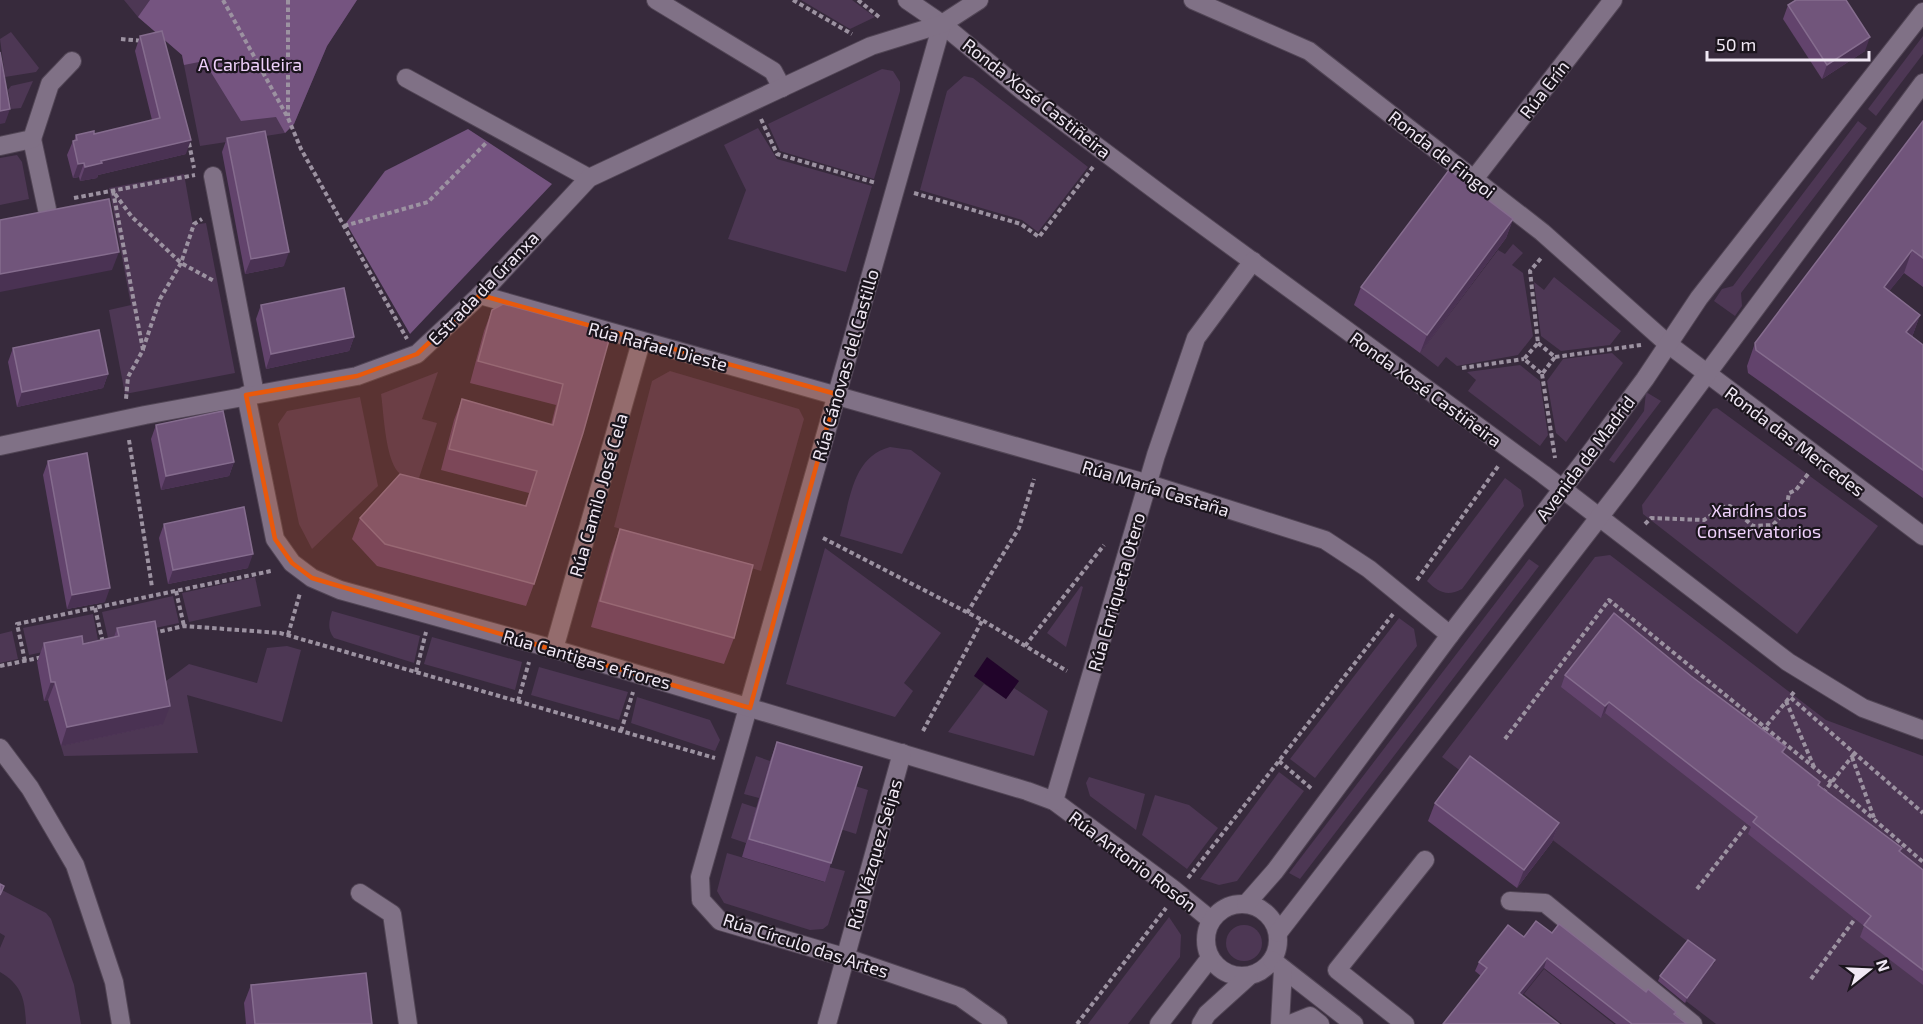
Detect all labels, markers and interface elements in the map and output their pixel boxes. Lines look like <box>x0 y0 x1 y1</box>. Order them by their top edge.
scale bar <box>1707 24 1869 62</box>
street label: Ronda Xosé Castiñeira <box>959 33 1115 163</box>
text: 50 m <box>1716 33 1756 55</box>
park label: A Carballeira <box>198 53 302 75</box>
street label: Rúa Erín <box>1515 56 1573 122</box>
street label: Ronda de Fingoi <box>1384 106 1500 202</box>
street label: Estrada da Granxa <box>423 226 543 350</box>
street label: Rúa Cánovas del Castillo <box>807 266 883 464</box>
street label: Rúa Rafael Dieste <box>586 317 730 375</box>
street label: Ronda Xosé Castiñeira <box>1346 327 1506 451</box>
street label: Ronda das Mercedes <box>1721 381 1869 501</box>
street label: Avenida de Madrid <box>1531 391 1639 525</box>
street label: Rúa Camilo José Cela <box>564 411 632 579</box>
street label: Rúa María Castaña <box>1080 455 1232 521</box>
park label: Xardíns dos Conservatorios <box>1697 499 1821 542</box>
street label: Rúa Enriqueta Otero <box>1083 510 1149 674</box>
street label: Rúa Cantigas e frores <box>501 625 673 693</box>
street label: Rúa Vázquez Seijas <box>842 776 906 932</box>
street label: Rúa Antonio Rosón <box>1065 806 1201 916</box>
street label: Rúa Círculo das Artes <box>720 908 892 982</box>
north arrow <box>1839 940 1899 1000</box>
text: N <box>1873 957 1895 974</box>

